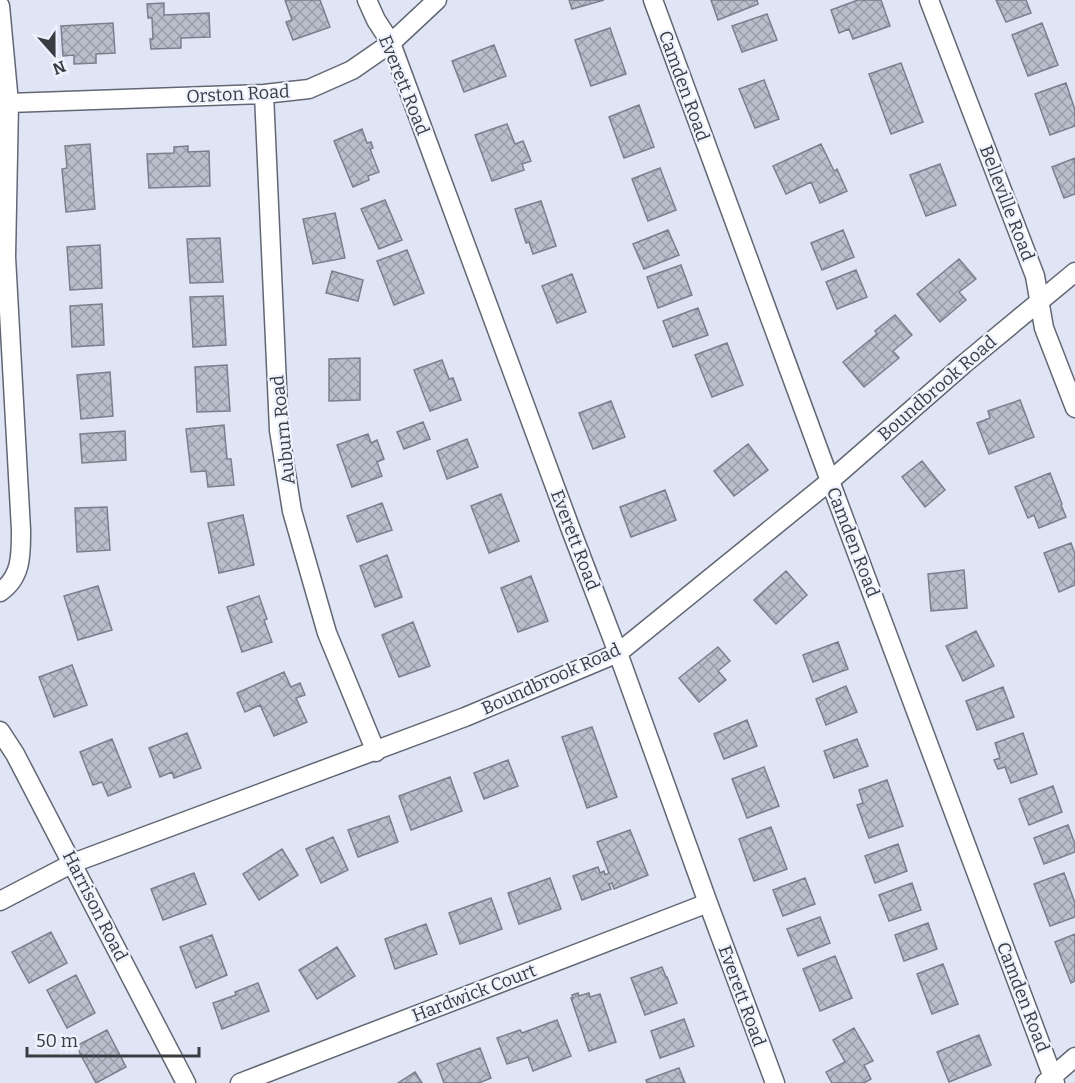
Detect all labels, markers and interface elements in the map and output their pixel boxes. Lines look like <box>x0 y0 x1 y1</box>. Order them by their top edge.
north arrow <box>24 24 84 84</box>
street label: Camden Road <box>654 28 714 145</box>
street label: Everett Road <box>374 32 434 139</box>
text: N <box>50 56 68 79</box>
street label: Orston Road <box>186 80 291 108</box>
street label: Belleville Road <box>975 142 1039 264</box>
street label: Boundbrook Road <box>873 330 1001 445</box>
street label: Auburn Road <box>266 374 300 486</box>
street label: Camden Road <box>822 484 884 600</box>
street label: Everett Road <box>546 487 604 594</box>
street label: Boundbrook Road <box>478 638 624 720</box>
street label: Harrison Road <box>58 847 132 965</box>
street label: Camden Road <box>992 939 1054 1055</box>
street label: Everett Road <box>714 942 771 1050</box>
street label: Hardwick Court <box>409 959 540 1027</box>
scale bar <box>27 1020 200 1058</box>
text: 50 m <box>36 1030 78 1052</box>

